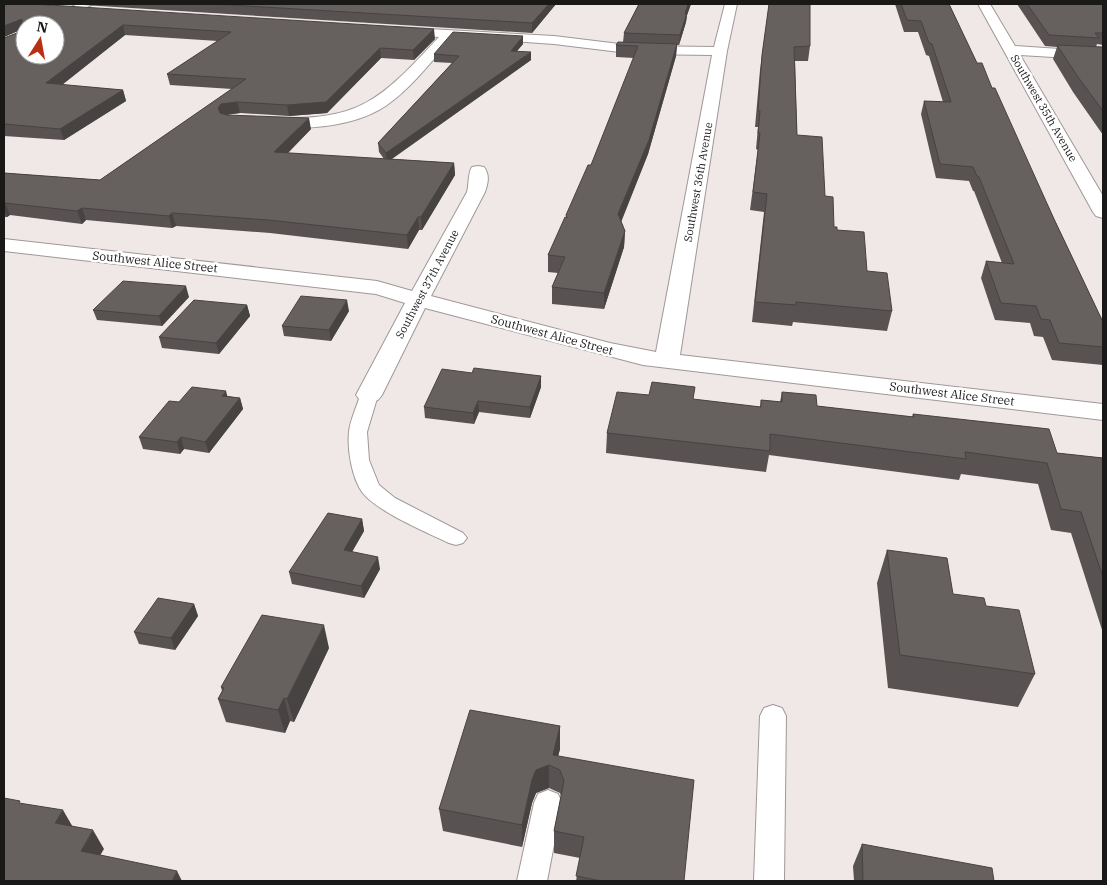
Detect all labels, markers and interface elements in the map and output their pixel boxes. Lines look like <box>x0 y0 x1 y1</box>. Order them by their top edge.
north arrow <box>15 15 65 65</box>
text: N <box>35 17 50 37</box>
street label: Southwest 35th Avenue <box>1008 52 1080 164</box>
street label: Southwest 36th Avenue <box>681 121 715 243</box>
street label: Southwest 37th Avenue <box>392 227 462 341</box>
street label: Southwest Alice Street <box>92 247 218 276</box>
street label: Southwest Alice Street <box>489 311 615 358</box>
street label: Southwest Alice Street <box>889 378 1015 409</box>

